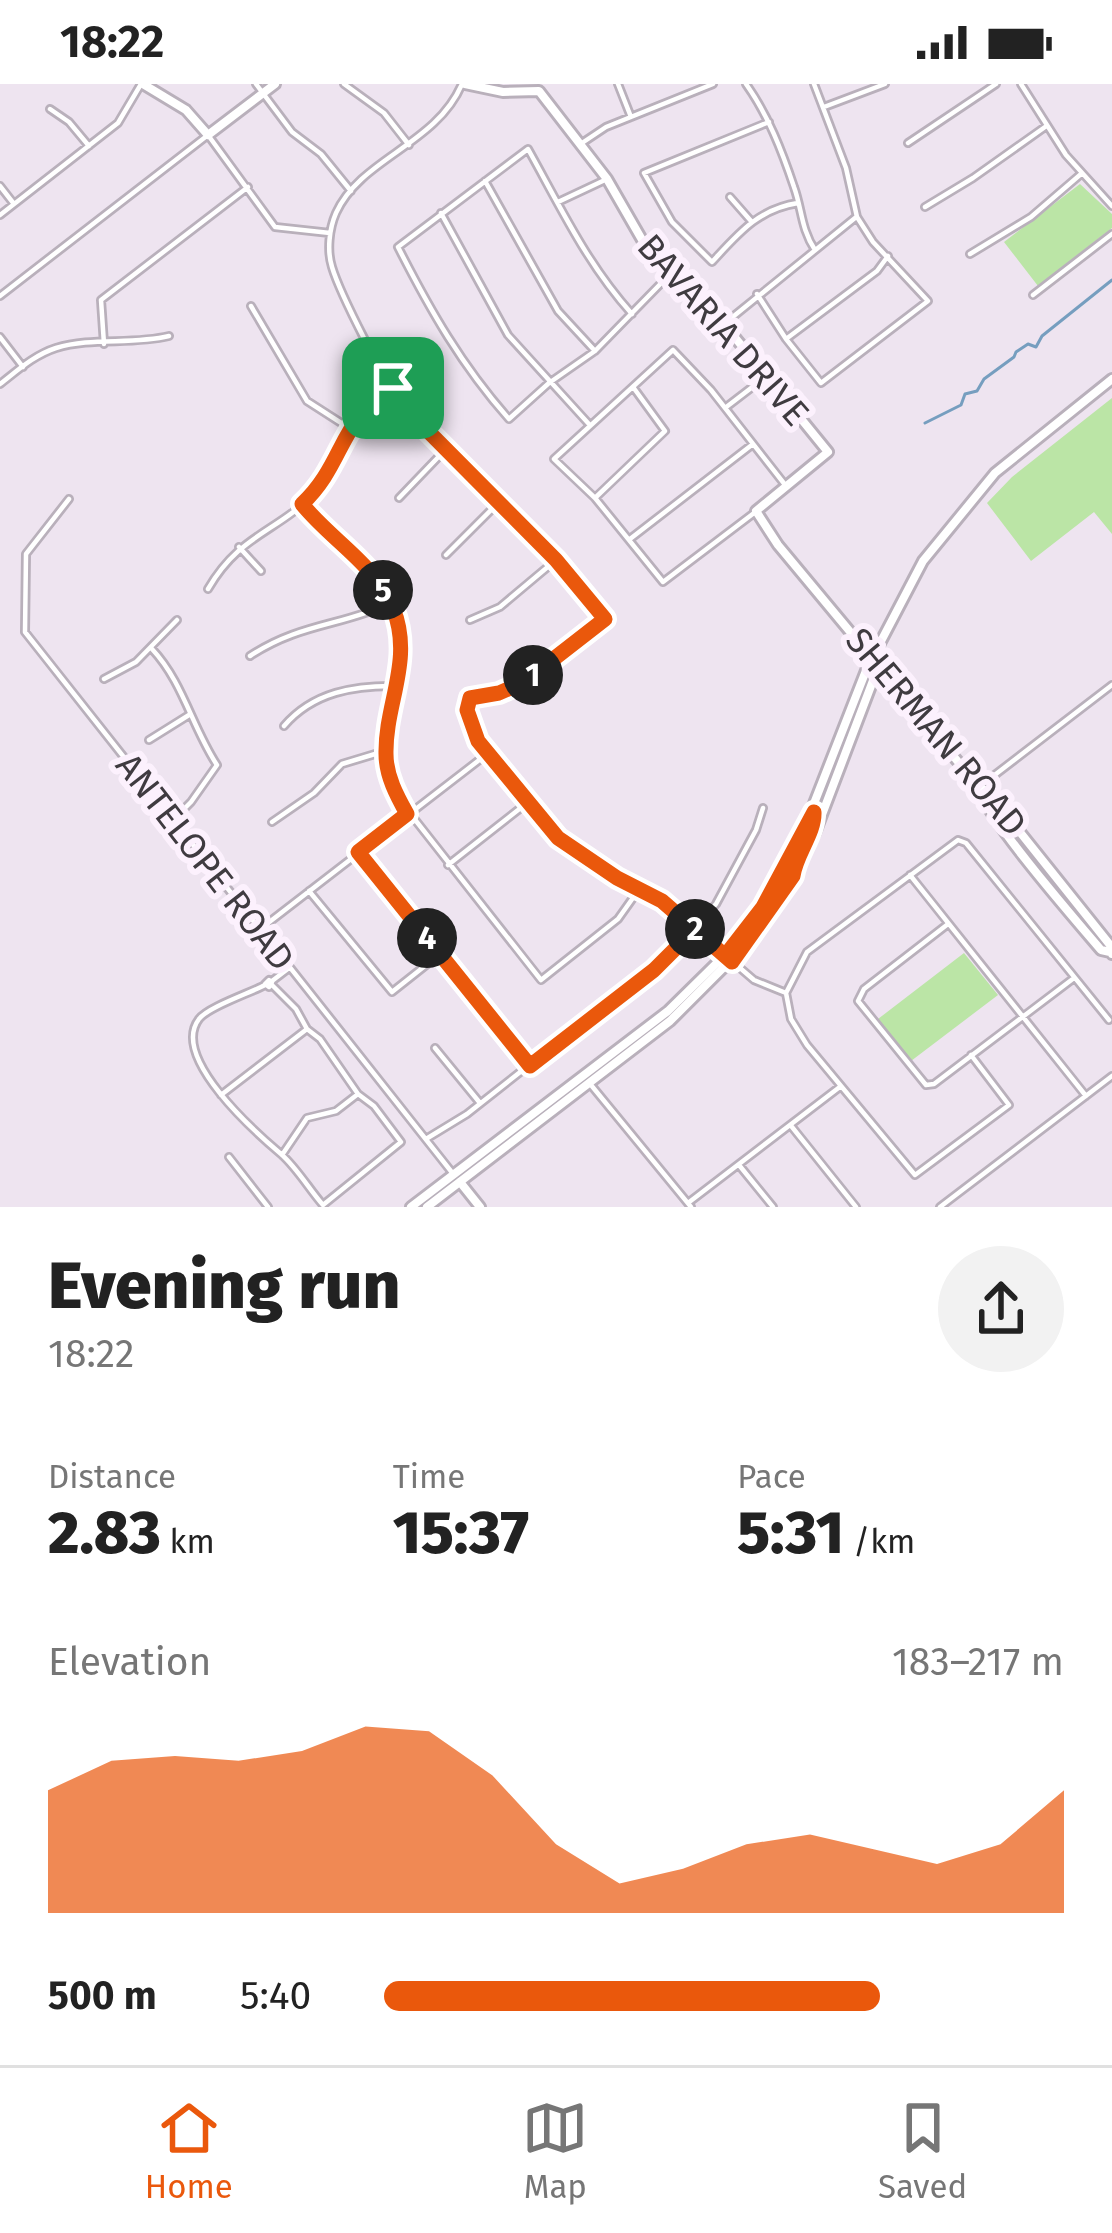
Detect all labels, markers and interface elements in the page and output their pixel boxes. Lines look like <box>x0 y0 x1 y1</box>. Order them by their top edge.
text: 18:22 <box>60 15 164 69</box>
street label: BAVARIA DRIVE <box>628 225 818 435</box>
pin <box>342 337 444 439</box>
icon: arrive <box>360 355 426 421</box>
pin: 5 <box>353 560 413 620</box>
text: 5 <box>374 570 392 610</box>
street label: SHERMAN ROAD <box>836 619 1036 845</box>
pin: 1 <box>503 645 563 705</box>
text: 1 <box>525 655 541 695</box>
street label: ANTELOPE ROAD <box>106 744 304 980</box>
pin: 2 <box>665 899 725 959</box>
pin: 4 <box>397 908 457 968</box>
text: 2 <box>686 909 704 949</box>
text: 4 <box>418 918 436 958</box>
text: Evening run <box>48 1246 400 1325</box>
button: share <box>938 1246 1064 1372</box>
text: 18:22 <box>48 1331 134 1377</box>
text: Distance <box>48 1457 176 1497</box>
text: Time <box>393 1457 465 1497</box>
text: Pace <box>737 1457 806 1497</box>
text: 2.83 <box>48 1497 161 1569</box>
text: 15:37 <box>393 1497 529 1569</box>
text: 5:31 <box>737 1497 844 1569</box>
text: km <box>161 1522 215 1562</box>
text: /km <box>844 1522 915 1562</box>
text: Elevation <box>48 1639 211 1685</box>
text: 183–217 m <box>892 1639 1064 1685</box>
text: 500 m <box>48 1973 157 2019</box>
text: 5:40 <box>240 1973 311 2019</box>
tab: Home <box>145 2095 233 2207</box>
tab: Map <box>522 2095 588 2207</box>
tab: Saved <box>878 2095 967 2207</box>

